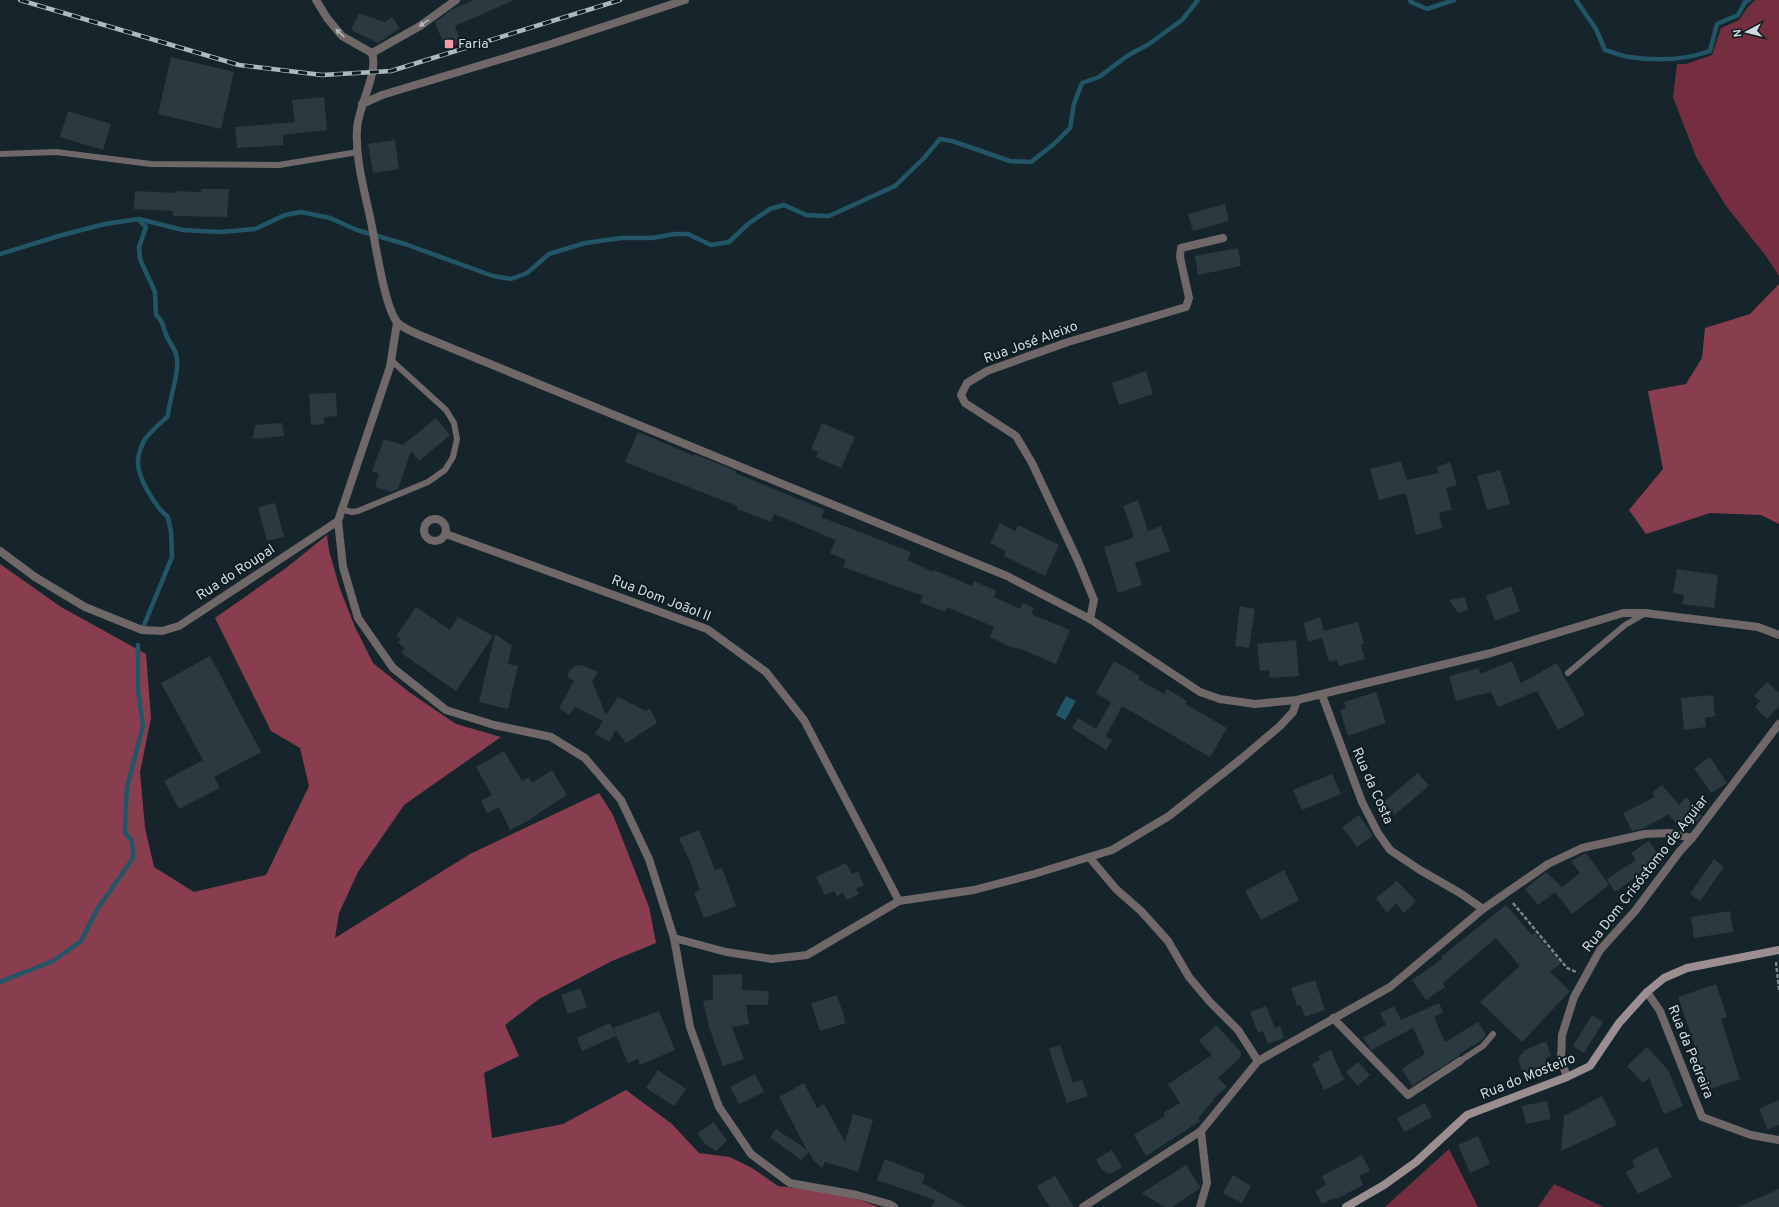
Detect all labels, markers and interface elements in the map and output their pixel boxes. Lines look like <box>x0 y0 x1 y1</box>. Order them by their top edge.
north arrow <box>1727 12 1767 52</box>
one-way arrow <box>419 19 429 27</box>
one-way arrow <box>335 28 345 38</box>
text: N <box>1731 28 1745 38</box>
place label: Faria <box>458 36 489 53</box>
marker: Faria <box>443 38 455 50</box>
street label: Rua José Aleixo <box>982 318 1080 368</box>
street label: Rua do Roupal <box>193 541 279 605</box>
street label: Rua Dom Joãol II <box>609 572 713 626</box>
street label: Rua da Costa <box>1348 745 1396 827</box>
street label: Rua Dom Crisóstomo de Aguiar <box>1579 792 1713 956</box>
street label: Rua da Pedreira <box>1663 1003 1717 1101</box>
street label: Rua do Mosteiro <box>1478 1050 1578 1104</box>

